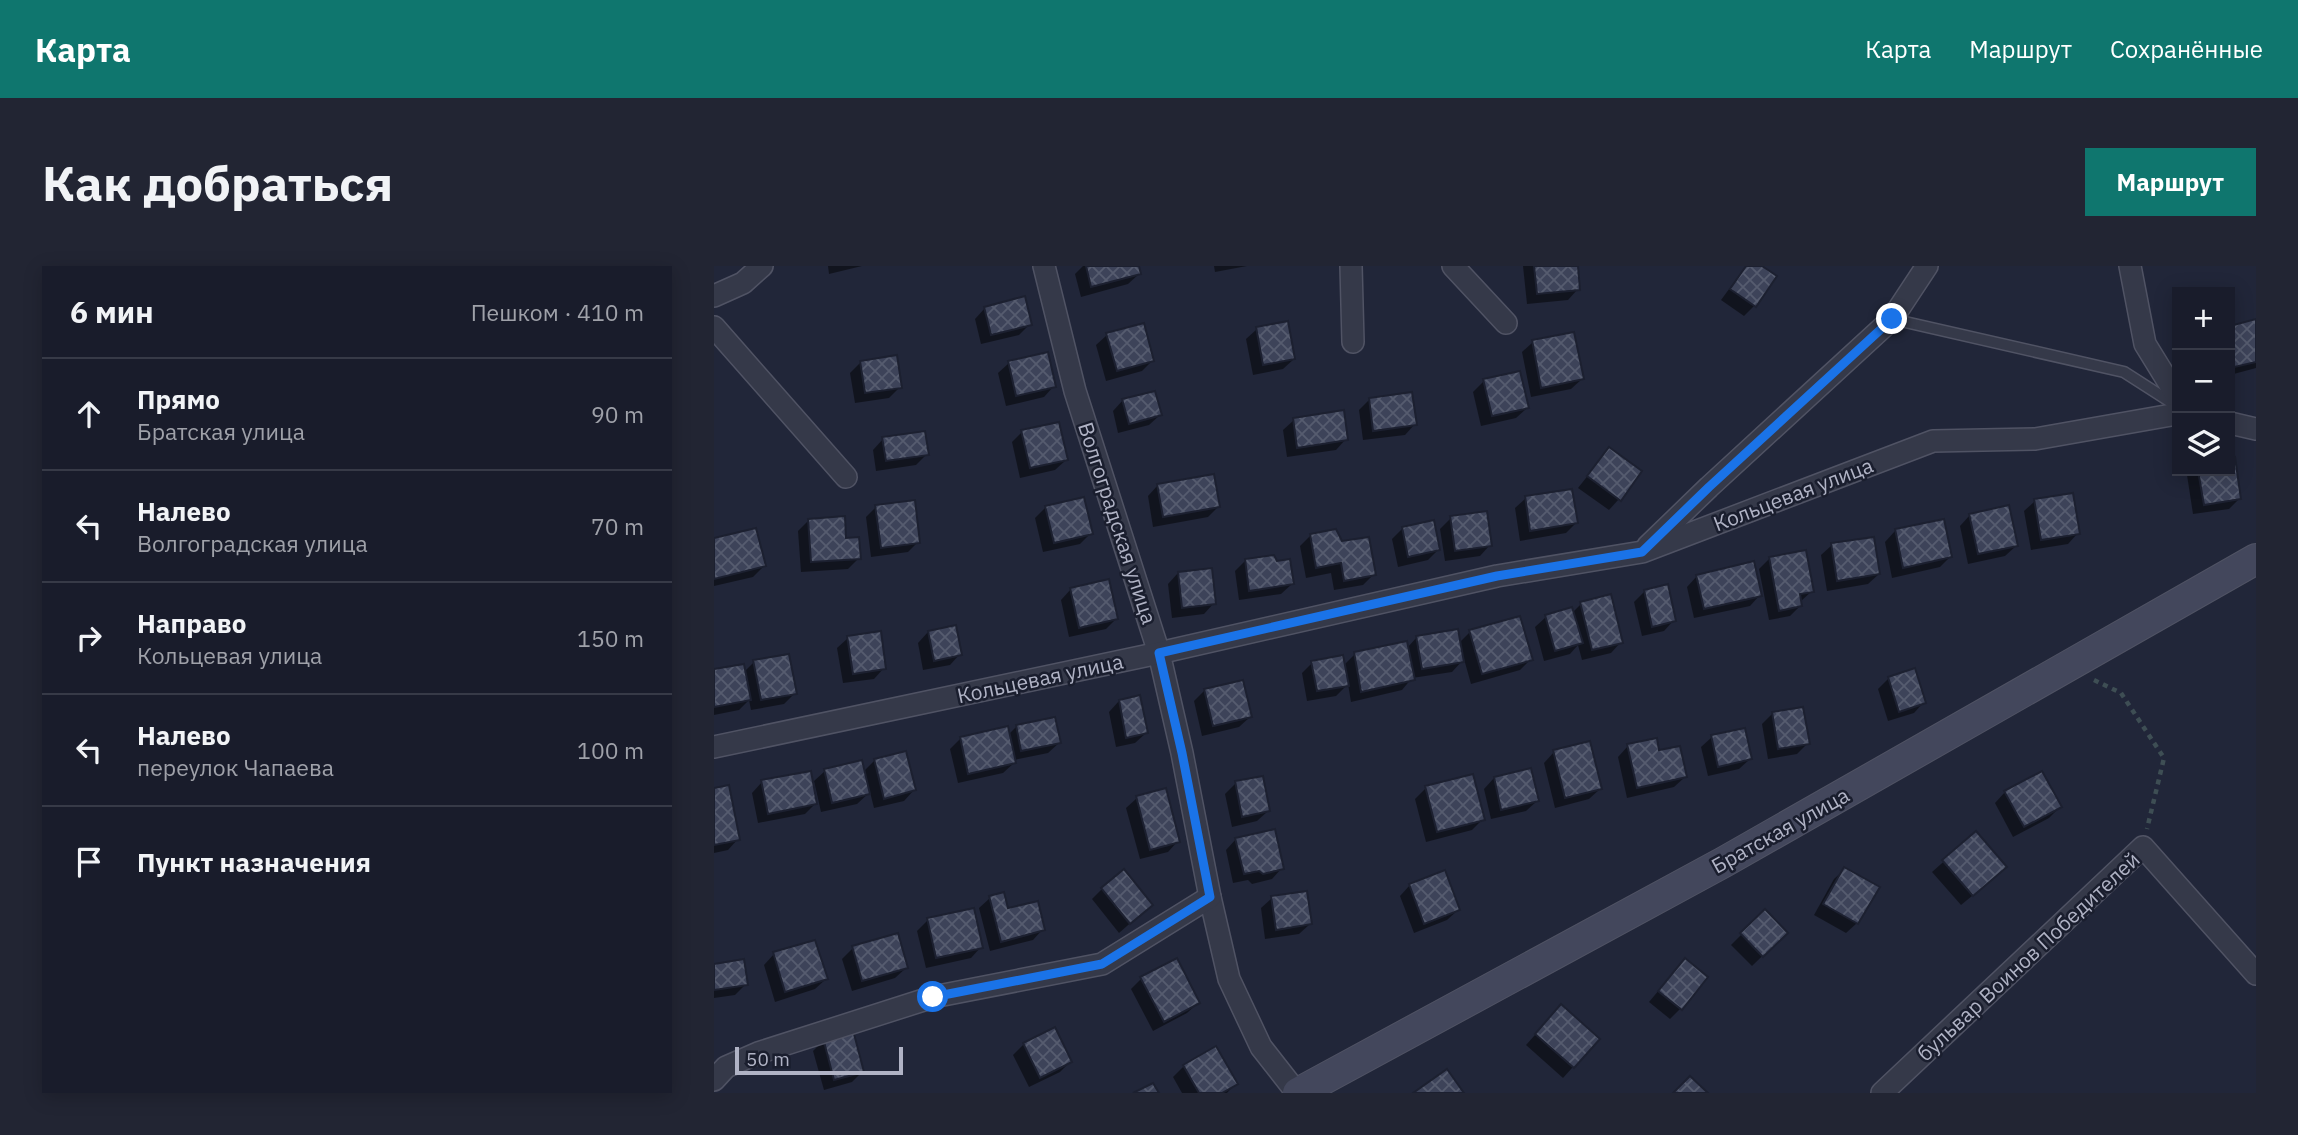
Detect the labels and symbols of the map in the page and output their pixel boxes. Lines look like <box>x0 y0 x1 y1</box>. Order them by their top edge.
route end <box>1876 303 1907 334</box>
street label: Волгоградская улица <box>1072 418 1164 628</box>
street label: Кольцевая улица <box>1709 451 1877 537</box>
street label: Кольцевая улица <box>954 647 1126 709</box>
street label: Братская улица <box>1706 781 1854 879</box>
street label: бульвар Воинов Победителей <box>1911 845 2145 1067</box>
route start <box>917 981 948 1012</box>
scale bar <box>735 1044 903 1076</box>

